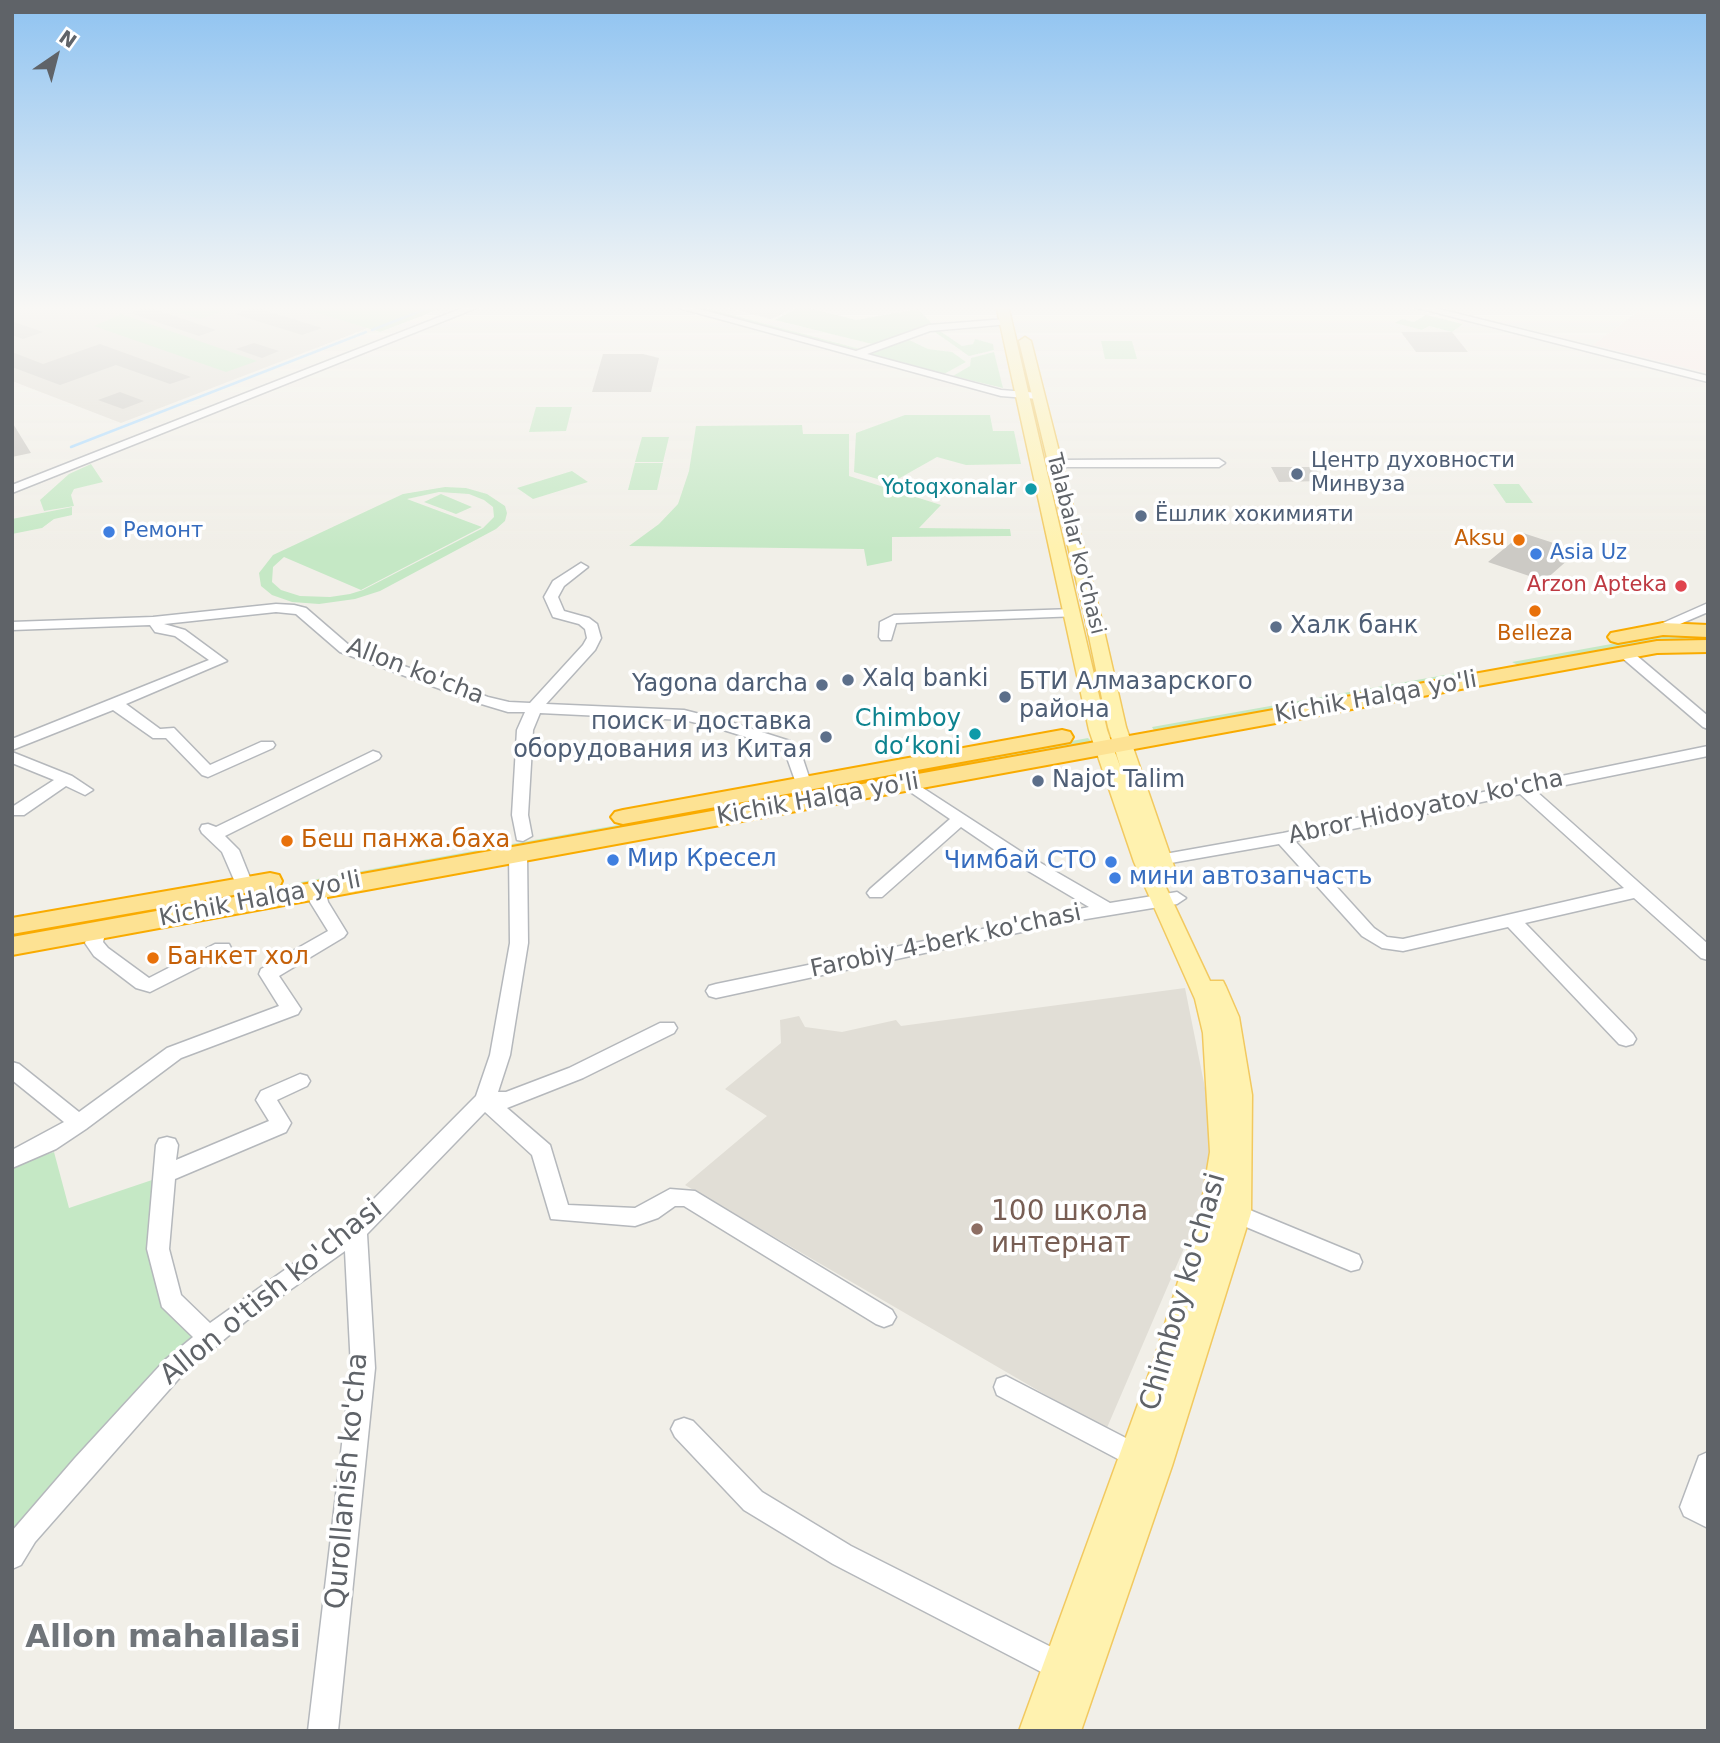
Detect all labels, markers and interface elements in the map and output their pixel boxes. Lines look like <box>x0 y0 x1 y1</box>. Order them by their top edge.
north arrow <box>21 21 91 91</box>
text: N <box>55 25 81 52</box>
place label: Центр духовности Минвуза <box>1311 449 1515 499</box>
street label: Talabalar ko'chasi <box>1040 451 1110 637</box>
marker: Центр духовности Минвуза <box>1289 466 1305 482</box>
place label: Yotoqxonalar <box>882 476 1017 502</box>
marker: Yotoqxonalar <box>1023 481 1039 497</box>
place label: Ёшлик хокимияти <box>1155 503 1354 529</box>
marker: Ёшлик хокимияти <box>1133 508 1149 524</box>
place label: Ремонт <box>123 519 203 545</box>
marker: Ремонт <box>101 524 117 540</box>
place label: Aksu <box>1454 527 1505 553</box>
marker: Aksu <box>1511 532 1527 548</box>
place label: Asia Uz <box>1550 541 1627 567</box>
marker: Asia Uz <box>1528 546 1544 562</box>
place label: Arzon Apteka <box>1527 573 1667 599</box>
marker: Arzon Apteka <box>1673 578 1689 594</box>
marker: Belleza <box>1527 603 1543 619</box>
place label: Халк банк <box>1290 613 1418 641</box>
marker: Халк банк <box>1268 619 1284 635</box>
place label: Belleza <box>1497 622 1573 648</box>
street label: Allon ko'cha <box>342 633 488 711</box>
place label: Xalq banki <box>862 666 988 694</box>
street label: Kichik Halqa yo'li <box>1273 666 1479 730</box>
place label: БТИ Алмазарского района <box>1019 669 1253 725</box>
place label: Yagona darcha <box>632 671 808 699</box>
marker: Xalq banki <box>840 672 856 688</box>
marker: Yagona darcha <box>814 677 830 693</box>
marker: БТИ Алмазарского района <box>997 689 1013 705</box>
place label: Chimboy doʻkoni <box>855 706 961 762</box>
place label: поиск и доставка оборудования из Китая <box>513 709 812 765</box>
marker: Chimboy doʻkoni <box>967 726 983 742</box>
marker: поиск и доставка оборудования из Китая <box>818 729 834 745</box>
street label: Abror Hidoyatov ko'cha <box>1286 765 1566 851</box>
place label: Najot Talim <box>1052 767 1185 795</box>
street label: Kichik Halqa yo'li <box>715 768 921 832</box>
marker: Najot Talim <box>1030 773 1046 789</box>
place label: Беш панжа.баха <box>301 827 510 855</box>
marker: Беш панжа.баха <box>279 833 295 849</box>
place label: Мир Кресел <box>627 846 777 874</box>
place label: Чимбай СТО <box>944 848 1097 876</box>
marker: Мир Кресел <box>605 852 621 868</box>
marker: Чимбай СТО <box>1103 854 1119 870</box>
place label: мини автозапчасть <box>1129 864 1373 892</box>
street label: Kichik Halqa yo'li <box>157 866 363 934</box>
marker: мини автозапчасть <box>1107 870 1123 886</box>
street label: Farobiy 4-berk ko'chasi <box>808 899 1084 985</box>
place label: Банкет хол <box>167 944 309 972</box>
marker: Банкет хол <box>145 950 161 966</box>
street label: Chimboy ko'chasi <box>1134 1169 1234 1415</box>
street label: Allon o'tish ko'chasi <box>154 1193 390 1393</box>
place label: 100 школа интернат <box>991 1196 1148 1262</box>
marker: 100 школа интернат <box>969 1221 985 1237</box>
street label: Qurollanish ko'cha <box>320 1351 376 1611</box>
district label: Allon mahallasi <box>25 1620 301 1658</box>

